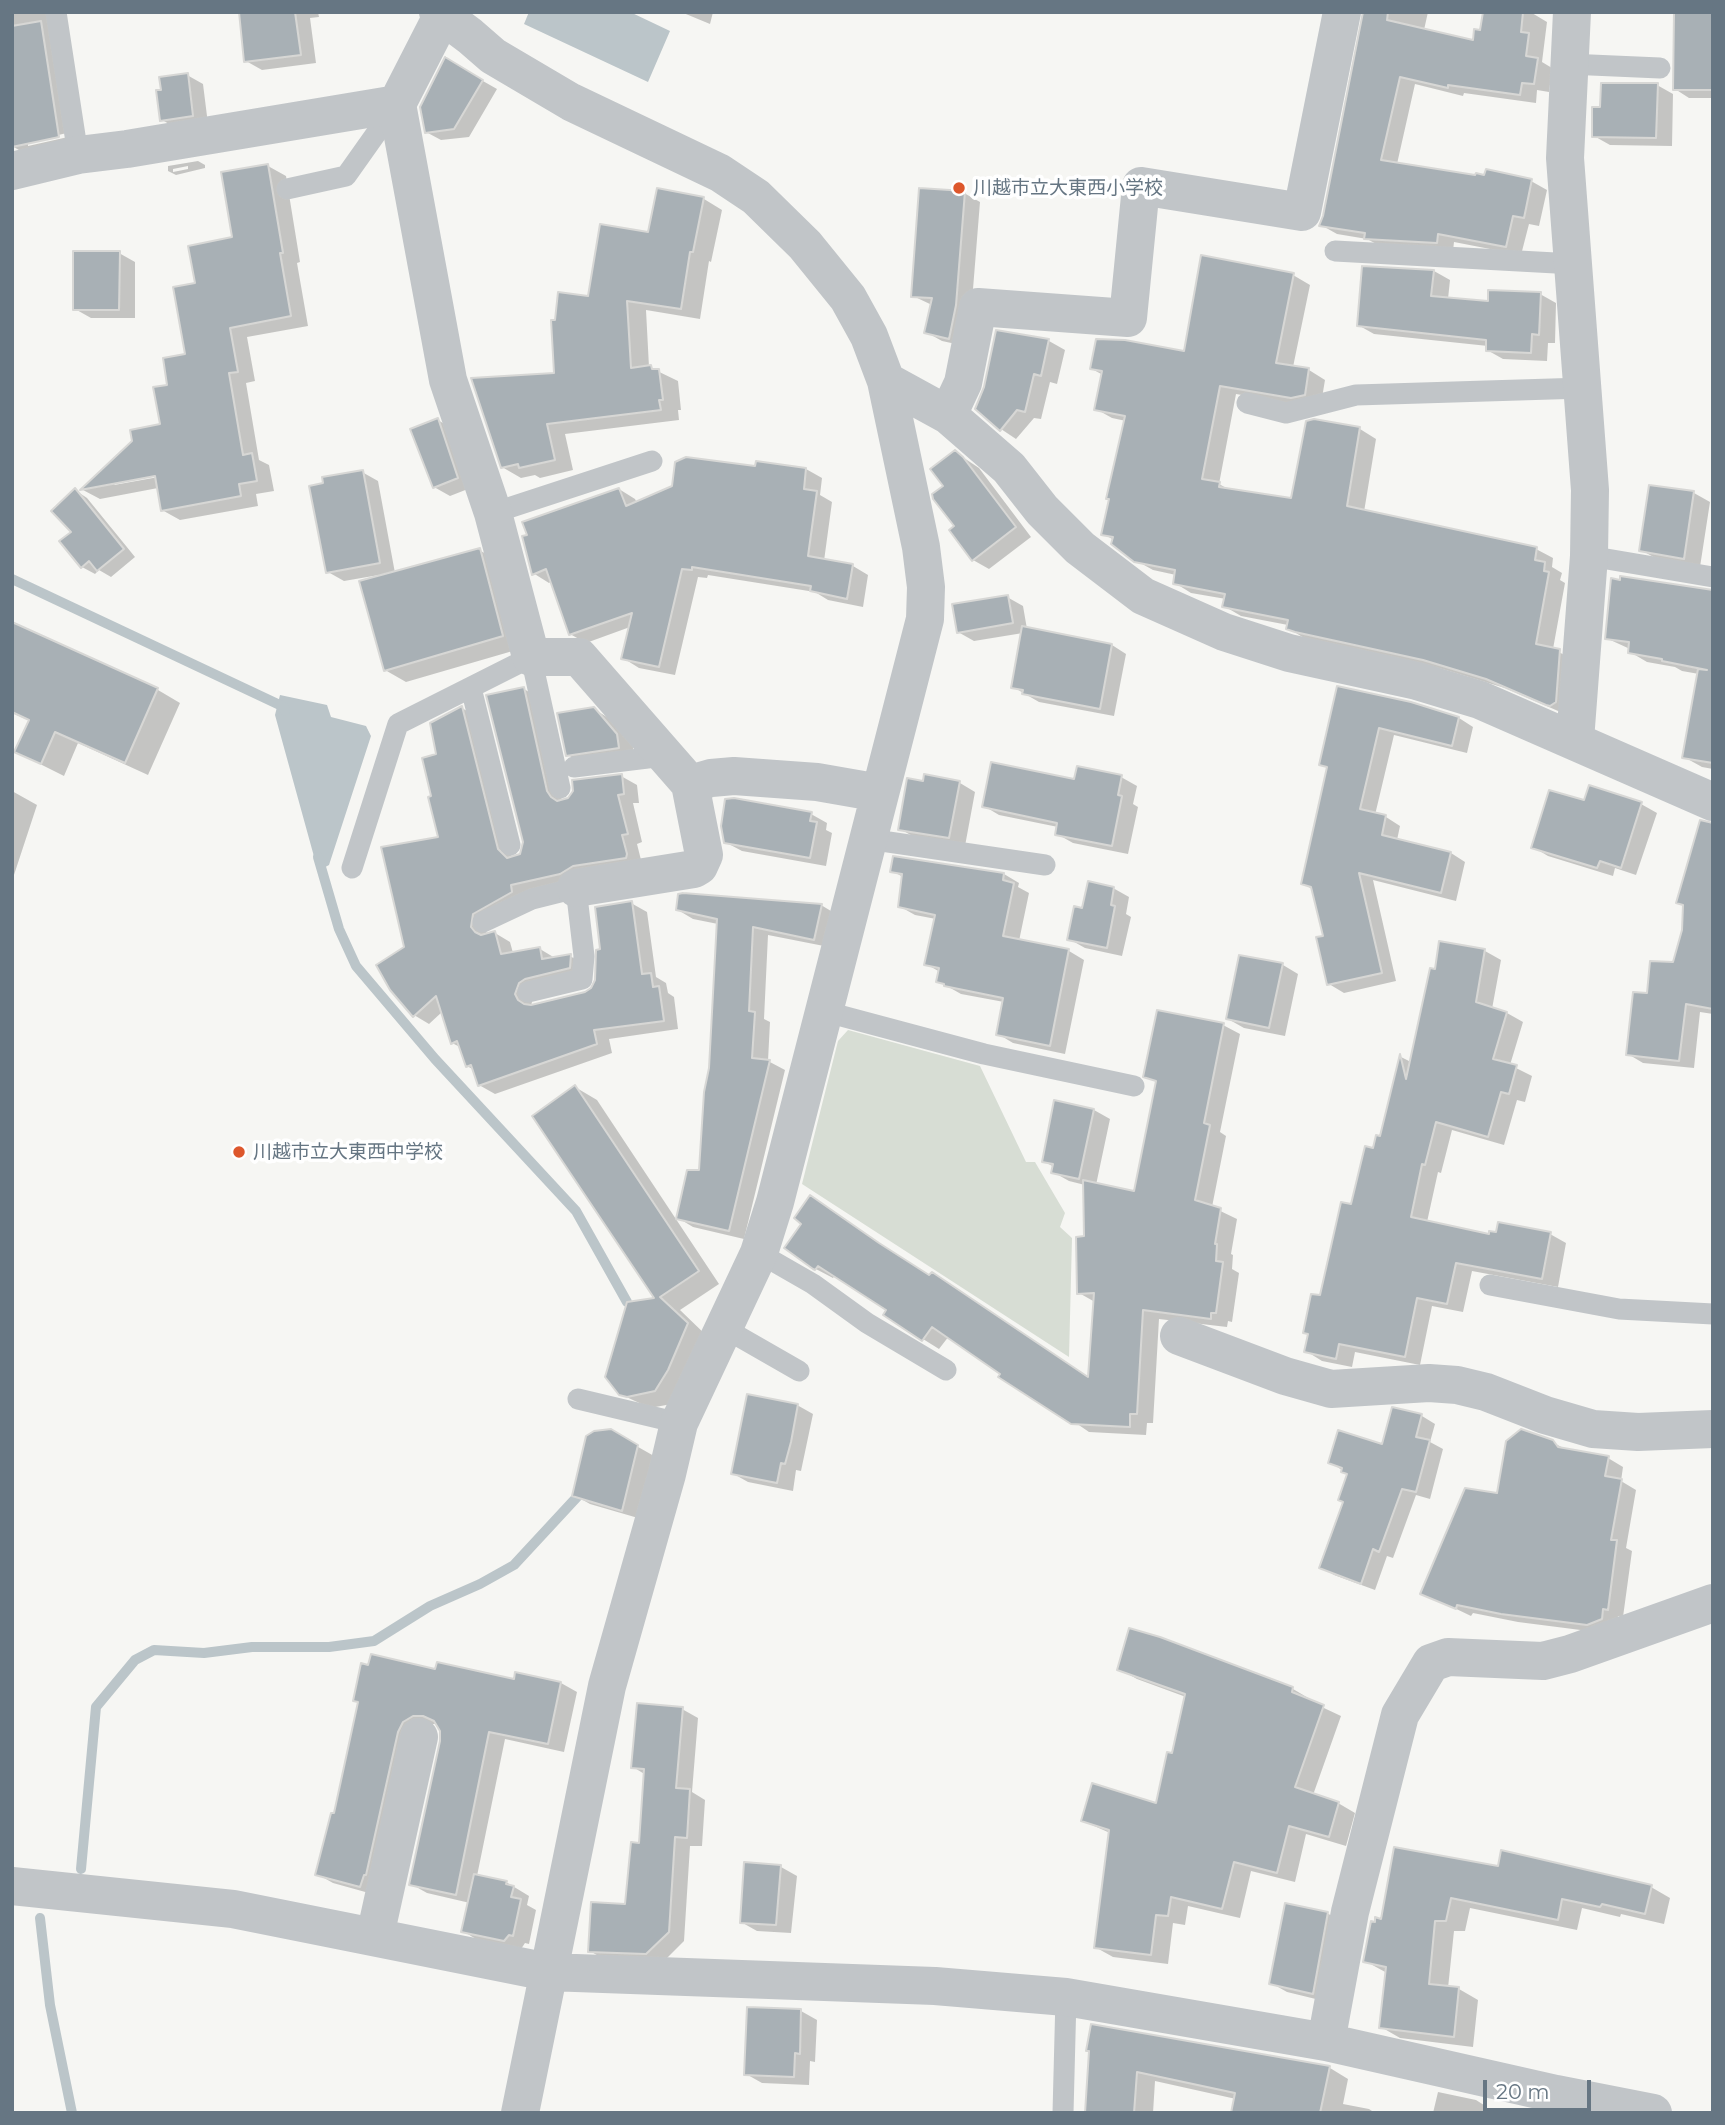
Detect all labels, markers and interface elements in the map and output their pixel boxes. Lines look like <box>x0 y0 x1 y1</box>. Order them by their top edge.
place label: 川越市立大東西小学校 <box>973 177 1163 199</box>
marker: 川越市立大東西小学校 <box>951 180 967 196</box>
place label: 川越市立大東西中学校 <box>253 1141 443 1163</box>
marker: 川越市立大東西中学校 <box>231 1144 247 1160</box>
scale bar <box>1487 2066 1596 2110</box>
text: 20 m <box>1496 2079 1550 2104</box>

